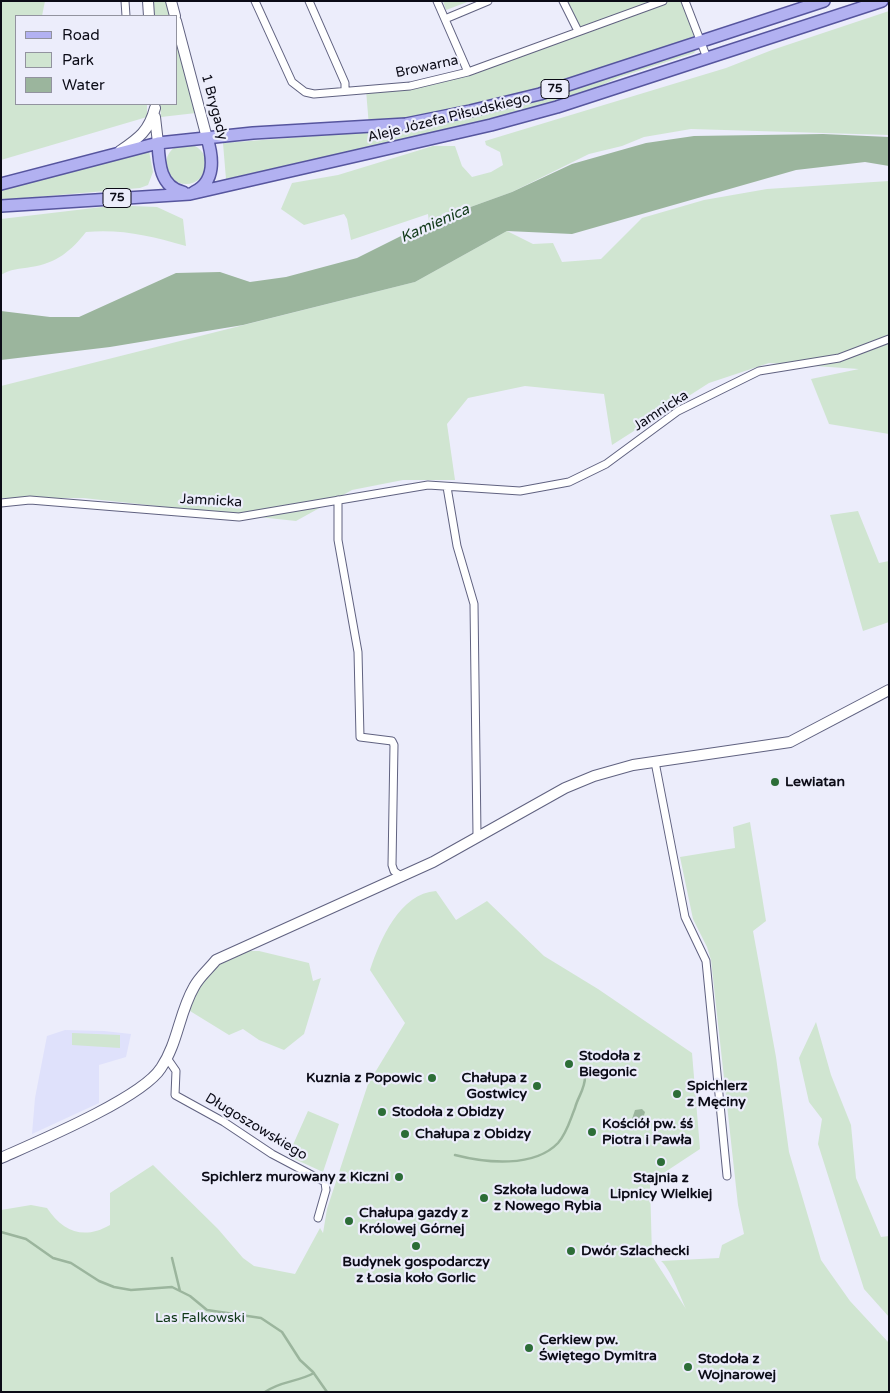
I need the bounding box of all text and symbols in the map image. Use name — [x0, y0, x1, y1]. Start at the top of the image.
legend — [15, 15, 178, 105]
text: Road — [62, 26, 100, 44]
text: Park — [62, 51, 94, 69]
street label: Browarna — [394, 52, 460, 82]
street label: 1 Brygady — [197, 72, 231, 142]
text: Water — [62, 76, 105, 94]
road number: 75 — [541, 80, 569, 98]
street label: Aleje Józefa Piłsudskiego — [366, 90, 532, 146]
road number: 75 — [103, 188, 131, 208]
water label: Kamienica — [398, 201, 472, 247]
street label: Jamnicka — [630, 387, 692, 435]
street label: Jamnicka — [180, 491, 242, 511]
place label: Lewiatan — [785, 774, 845, 790]
marker: Lewiatan — [769, 776, 781, 788]
place label: Stodoła z Biegonic — [579, 1048, 641, 1080]
marker: Stodoła z Biegonic — [563, 1058, 575, 1070]
place label: Kuznia z Popowic — [306, 1070, 422, 1086]
place label: Chałupa z Gostwicy — [461, 1070, 527, 1102]
marker: Kuznia z Popowic — [426, 1072, 438, 1084]
place label: Spichlerz z Męciny — [687, 1078, 748, 1110]
marker: Chałupa z Gostwicy — [531, 1080, 543, 1092]
marker: Spichlerz z Męciny — [671, 1088, 683, 1100]
street label: Długoszowskiego — [202, 1090, 310, 1164]
place label: Stodoła z Obidzy — [392, 1104, 504, 1120]
marker: Stodoła z Obidzy — [376, 1106, 388, 1118]
place label: Kościół pw. śś Piotra i Pawła — [602, 1116, 693, 1148]
place label: Chałupa z Obidzy — [415, 1126, 531, 1142]
marker: Kościół pw. śś Piotra i Pawła — [586, 1126, 598, 1138]
marker: Chałupa z Obidzy — [399, 1128, 411, 1140]
marker: Stajnia z Lipnicy Wielkiej — [655, 1156, 667, 1168]
place label: Spichlerz murowany z Kiczni — [202, 1169, 389, 1185]
place label: Stajnia z Lipnicy Wielkiej — [610, 1170, 712, 1202]
marker: Spichlerz murowany z Kiczni — [393, 1171, 405, 1183]
place label: Szkoła ludowa z Nowego Rybia — [494, 1182, 602, 1214]
marker: Szkoła ludowa z Nowego Rybia — [478, 1192, 490, 1204]
place label: Chałupa gazdy z Królowej Górnej — [359, 1205, 468, 1238]
marker: Chałupa gazdy z Królowej Górnej — [343, 1215, 355, 1227]
marker: Budynek gospodarczy z Łosia koło Gorlic — [410, 1240, 422, 1252]
place label: Dwór Szlachecki — [581, 1243, 689, 1259]
marker: Dwór Szlachecki — [565, 1245, 577, 1257]
place label: Budynek gospodarczy z Łosia koło Gorlic — [342, 1254, 490, 1286]
park label: Las Falkowski — [155, 1310, 245, 1326]
place label: Cerkiew pw. Świętego Dymitra — [539, 1332, 657, 1364]
marker: Cerkiew pw. Świętego Dymitra — [523, 1342, 535, 1354]
place label: Stodoła z Wojnarowej — [698, 1351, 776, 1384]
marker: Stodoła z Wojnarowej — [682, 1361, 694, 1373]

